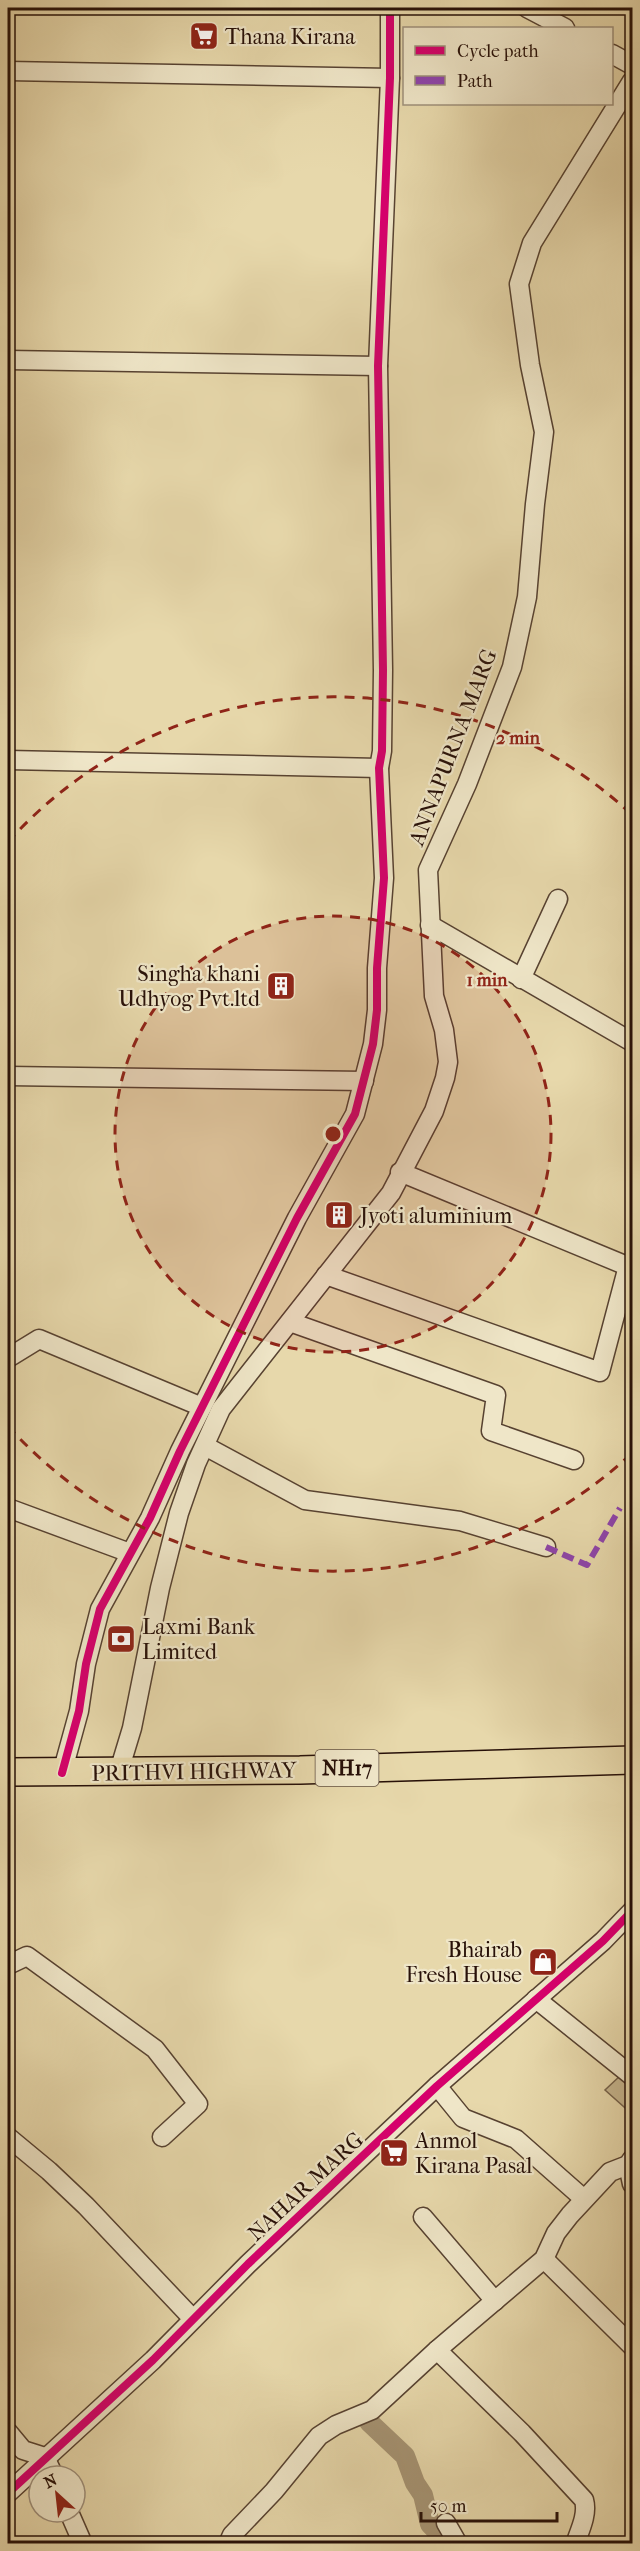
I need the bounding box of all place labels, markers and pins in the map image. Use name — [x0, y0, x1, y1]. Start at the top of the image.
supermarket icon: Thana Kirana — [188, 20, 220, 52]
place label: Thana Kirana — [225, 24, 356, 50]
place label: Singha khani Udhyog Pvt.ltd — [118, 961, 261, 1012]
building icon: Singha khani Udhyog Pvt.ltd — [265, 970, 297, 1002]
centre of rings — [323, 1124, 343, 1144]
building icon: Jyoti aluminium — [323, 1199, 355, 1231]
place label: Jyoti aluminium — [358, 1203, 513, 1229]
place label: Laxmi Bank Limited — [142, 1614, 256, 1665]
bank icon: Laxmi Bank Limited — [105, 1623, 137, 1655]
place label: Bhairab Fresh House — [405, 1937, 522, 1988]
shop icon: Bhairab Fresh House — [527, 1946, 559, 1978]
place label: Anmol Kirana Pasal — [414, 2128, 532, 2179]
supermarket icon: Anmol Kirana Pasal — [378, 2137, 410, 2169]

